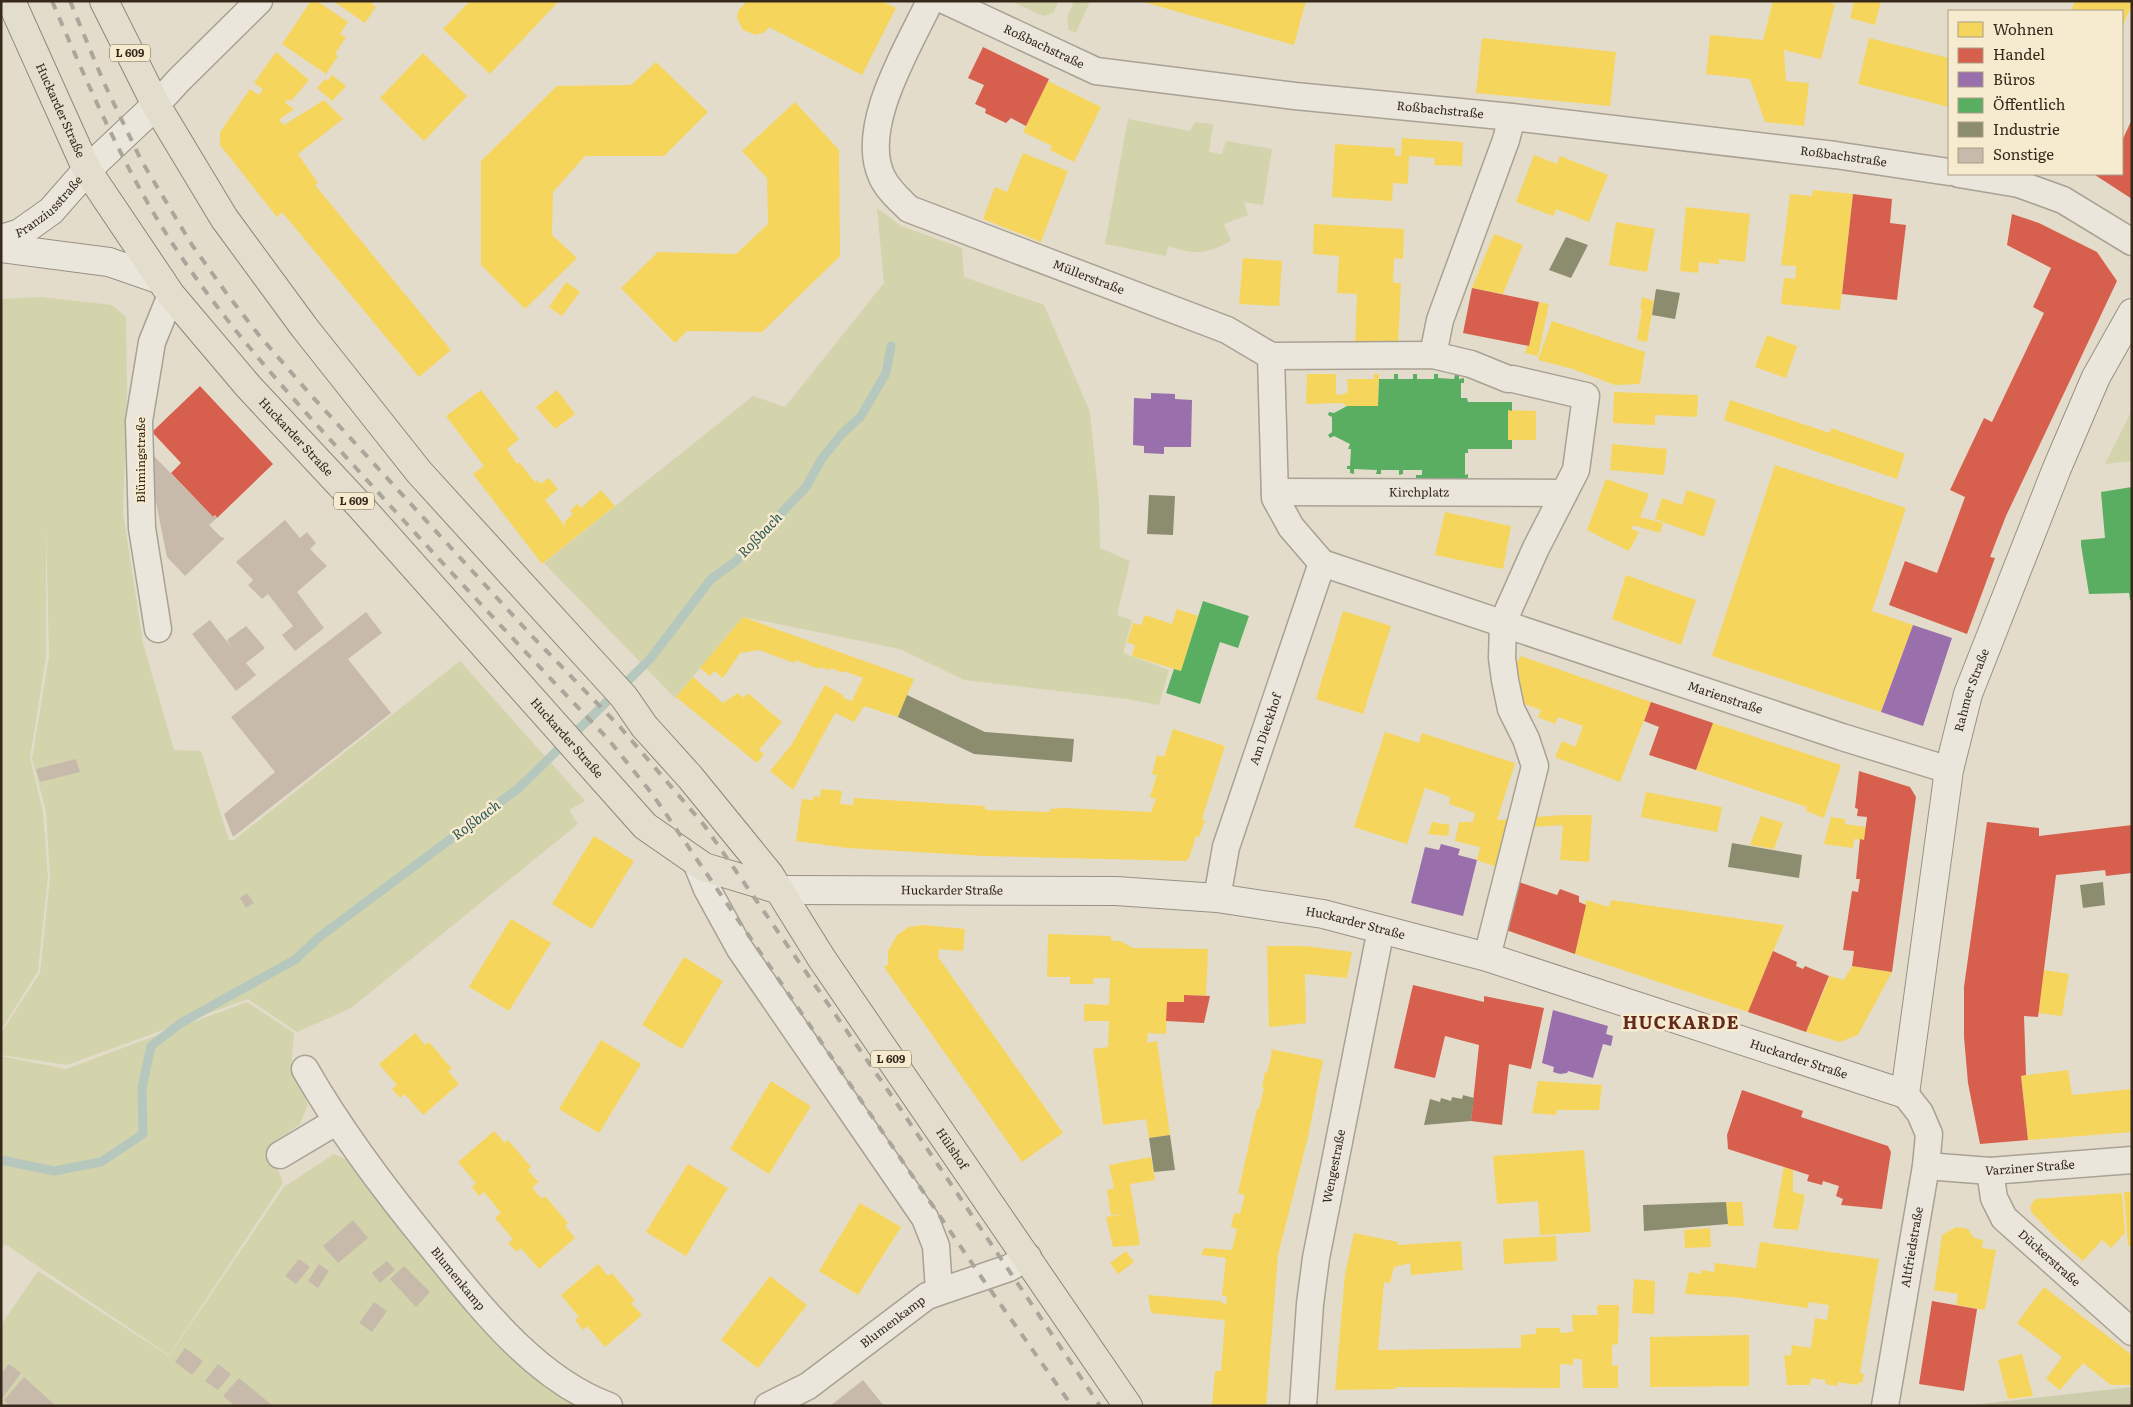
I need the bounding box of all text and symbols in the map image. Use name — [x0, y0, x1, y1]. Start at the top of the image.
legend — [1948, 10, 2123, 175]
text: Wohnen — [1993, 17, 2054, 40]
street label: Roßbachstraße — [1001, 19, 1088, 72]
text: Handel — [1993, 42, 2045, 65]
road number: L 609 — [110, 44, 150, 62]
street label: Huckarder Straße — [32, 60, 90, 160]
text: Büros — [1993, 67, 2035, 90]
text: Öffentlich — [1993, 92, 2066, 115]
street label: Roßbachstraße — [1396, 96, 1485, 122]
text: Industrie — [1993, 117, 2060, 140]
street label: Roßbachstraße — [1799, 141, 1888, 171]
text: Sonstige — [1993, 142, 2054, 165]
street label: Franziusstraße — [13, 171, 86, 242]
street label: Müllerstraße — [1050, 255, 1127, 298]
street label: Huckarder Straße — [255, 393, 338, 480]
street label: Blümingstraße — [131, 417, 149, 503]
street label: Kirchplatz — [1389, 482, 1449, 501]
road number: L 609 — [334, 492, 374, 510]
water label: Roßbach — [733, 507, 786, 561]
street label: Rahmer Straße — [1949, 645, 1993, 733]
street label: Marienstraße — [1685, 676, 1765, 718]
street label: Am Dieckhof — [1244, 689, 1286, 767]
street label: Huckarder Straße — [527, 693, 608, 782]
water label: Roßbach — [447, 794, 504, 844]
street label: Huckarder Straße — [901, 880, 1003, 899]
street label: Huckarder Straße — [1304, 901, 1407, 943]
district label: HUCKARDE — [1622, 1008, 1740, 1035]
street label: Huckarder Straße — [1748, 1034, 1850, 1083]
road number: L 609 — [871, 1050, 911, 1068]
street label: Hülshof — [932, 1124, 974, 1174]
street label: Wengestraße — [1317, 1128, 1349, 1205]
street label: Varziner Straße — [1984, 1154, 2075, 1179]
street label: Altfriedstraße — [1895, 1205, 1927, 1289]
street label: Dückerstraße — [2015, 1225, 2085, 1290]
street label: Blumenkamp — [427, 1243, 490, 1314]
street label: Blumenkamp — [856, 1291, 929, 1352]

